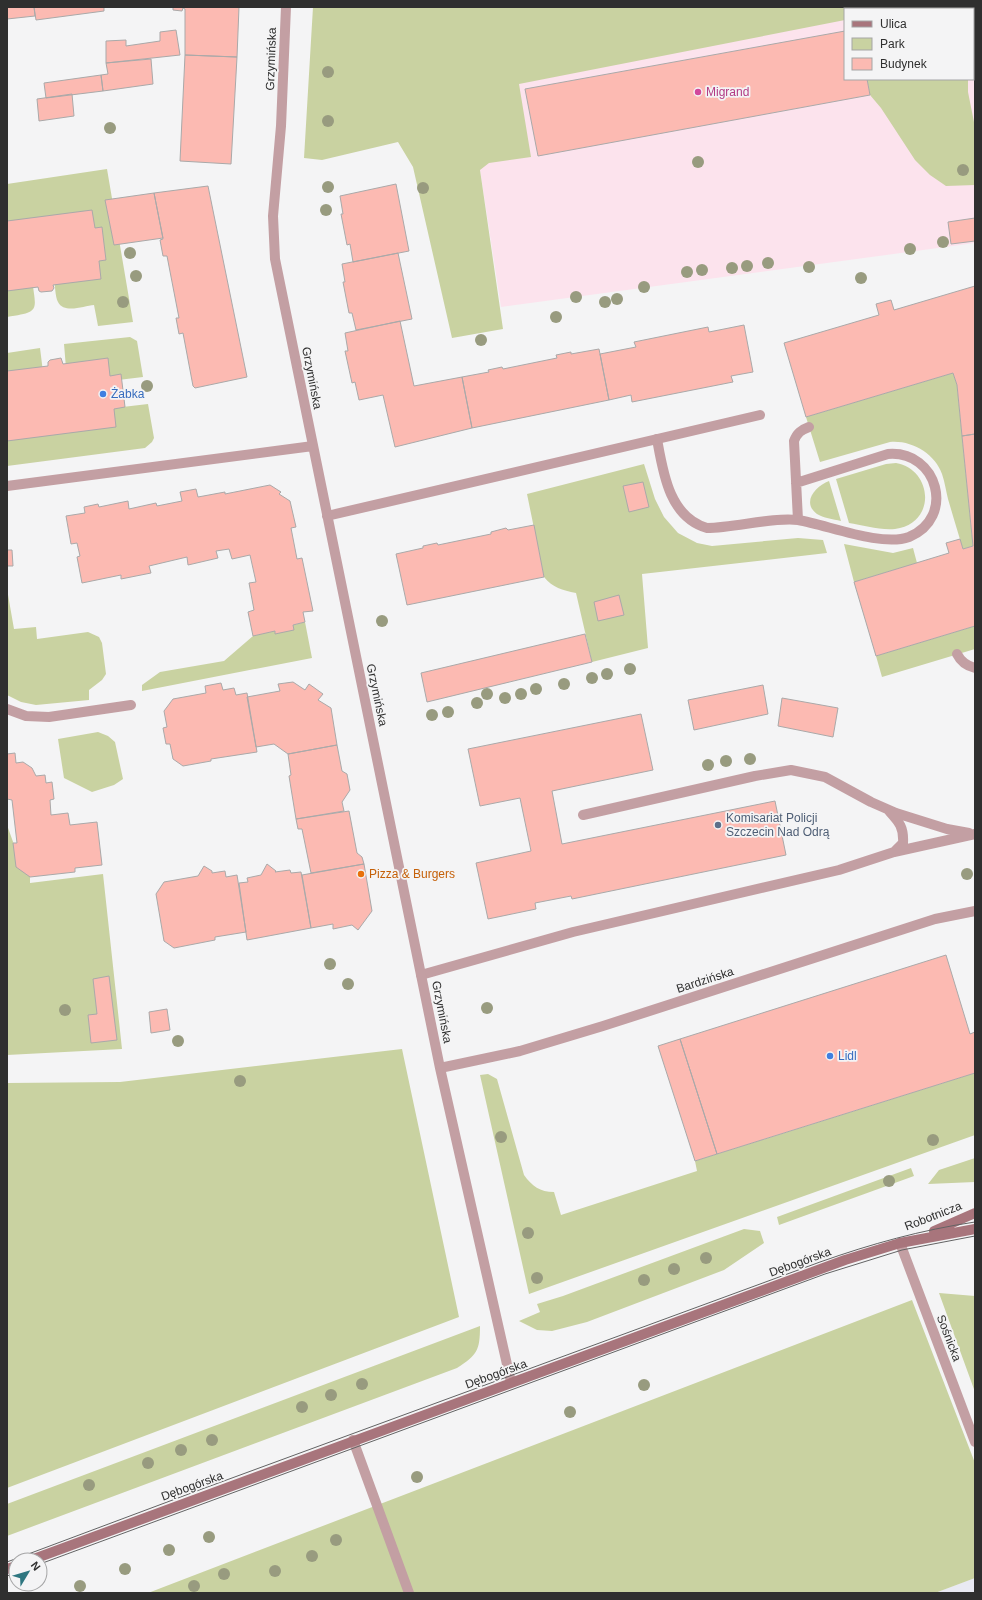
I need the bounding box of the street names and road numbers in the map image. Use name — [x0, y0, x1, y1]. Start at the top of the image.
street label: Grzymińska — [263, 27, 279, 91]
street label: Grzymińska — [299, 346, 325, 411]
street label: Grzymińska — [364, 663, 390, 728]
street label: Bardzińska — [675, 964, 736, 996]
street label: Grzymińska — [429, 980, 455, 1045]
street label: Robotnicza — [902, 1199, 964, 1233]
street label: Dębogórska — [767, 1244, 833, 1280]
street label: Sośnicka — [934, 1313, 964, 1364]
street label: Dębogórska — [463, 1356, 529, 1392]
street label: Dębogórska — [159, 1468, 225, 1504]

